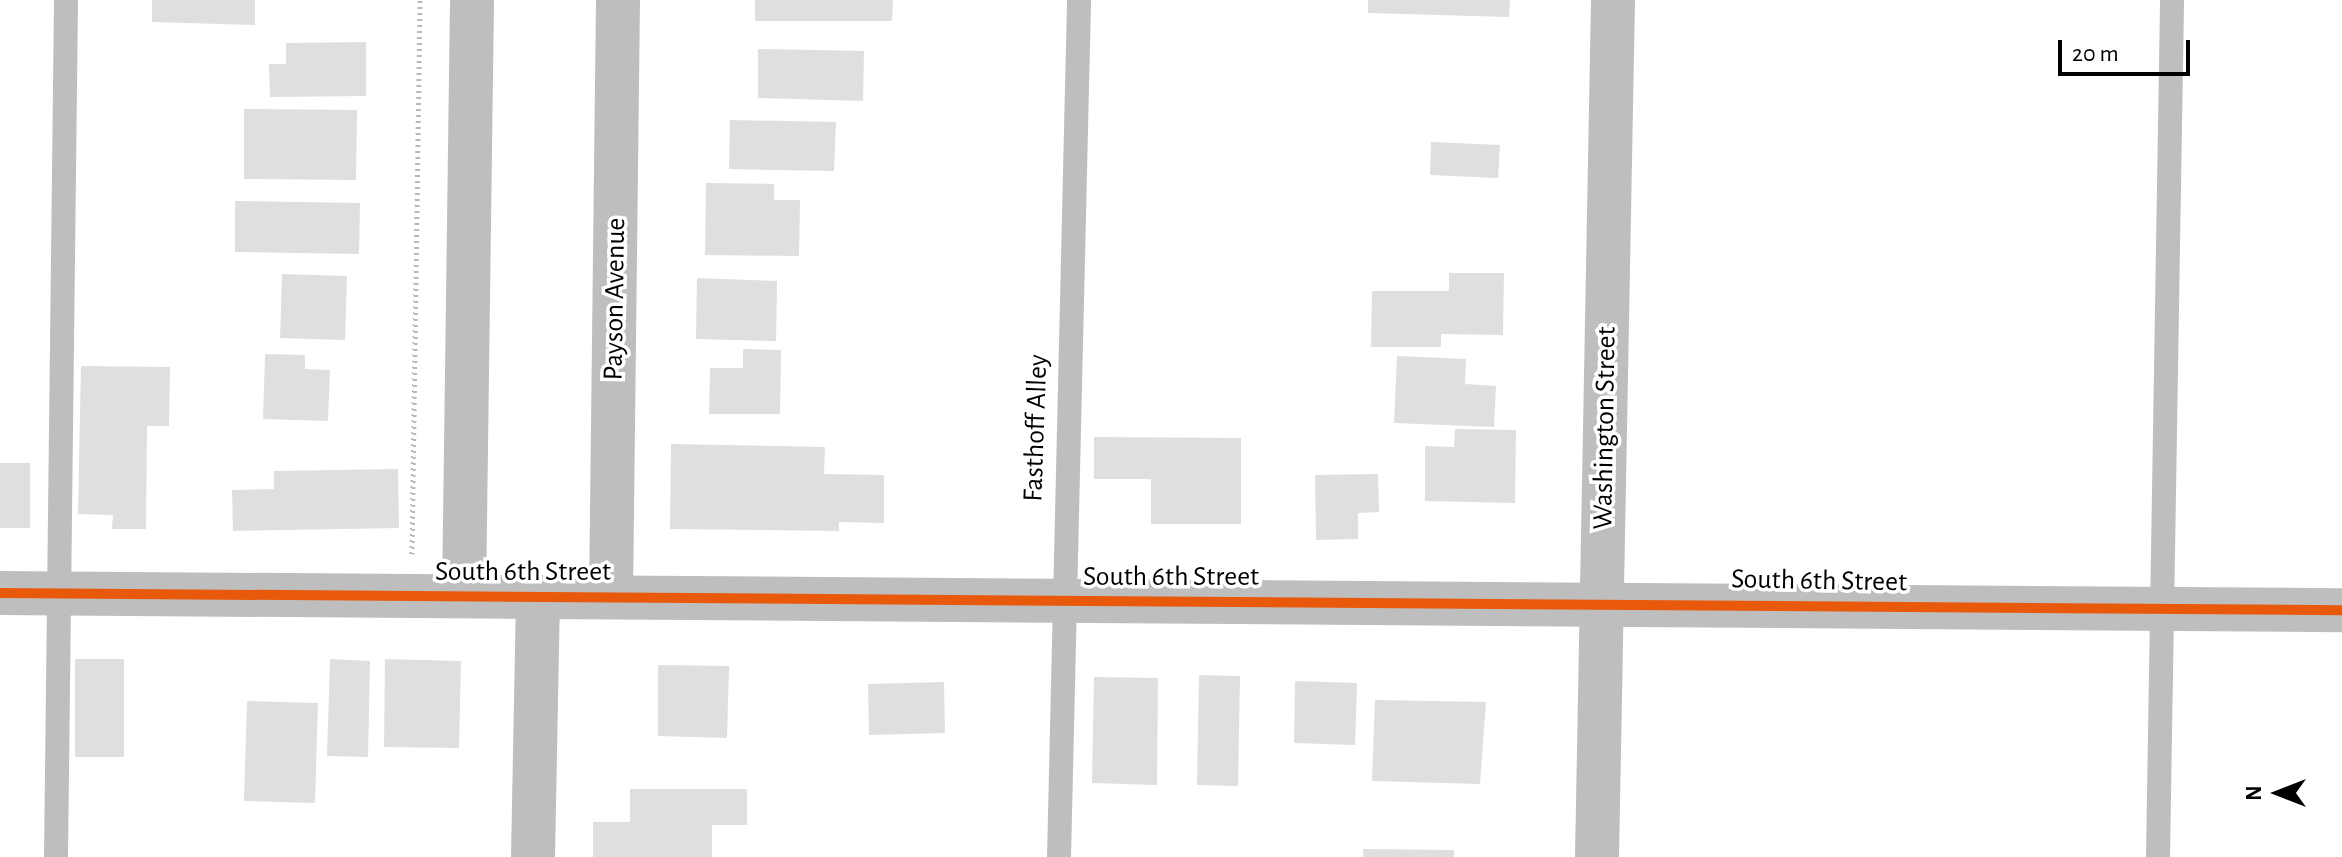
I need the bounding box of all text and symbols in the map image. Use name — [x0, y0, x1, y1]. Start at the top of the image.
scale bar — [2062, 24, 2194, 74]
text: 20 m — [2072, 42, 2119, 66]
street label: Payson Avenue — [597, 217, 633, 381]
street label: Washington Street — [1586, 326, 1624, 530]
street label: Fasthoff Alley — [1017, 354, 1055, 502]
street label: South 6th Street — [435, 555, 611, 589]
street label: South 6th Street — [1083, 560, 1259, 594]
street label: South 6th Street — [1731, 563, 1907, 599]
north arrow — [2238, 753, 2318, 833]
text: N — [2243, 785, 2265, 801]

